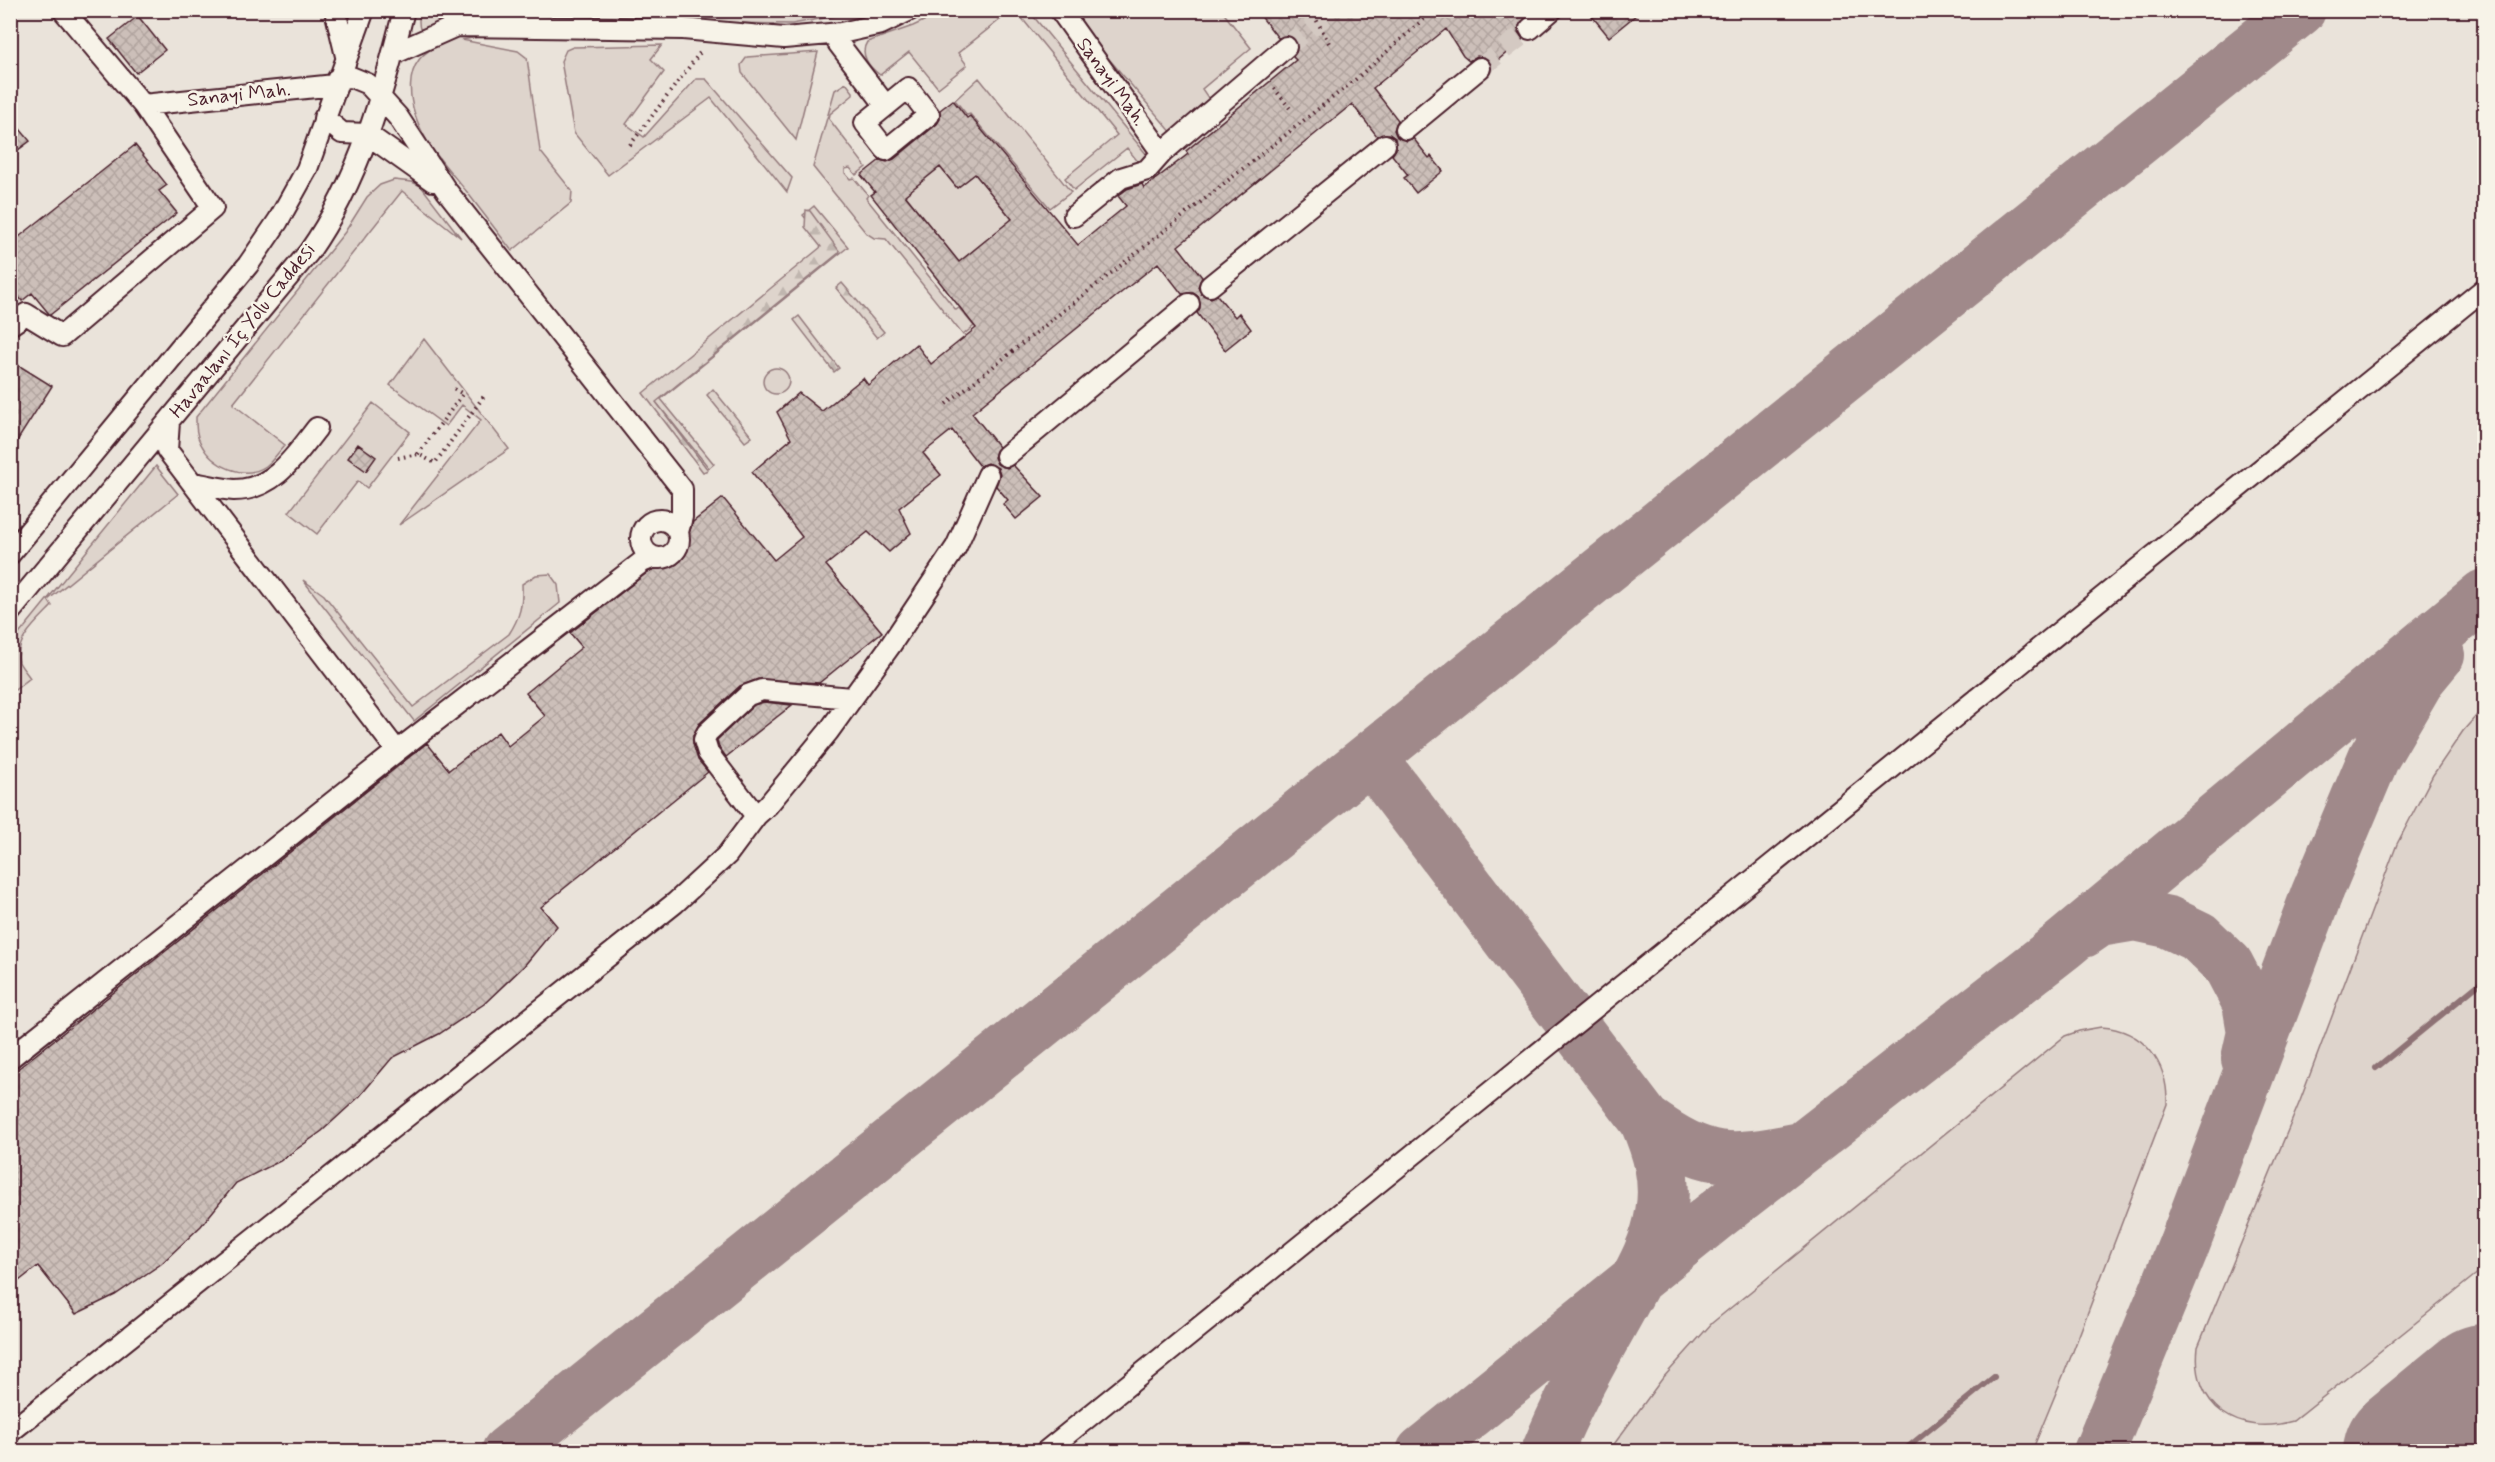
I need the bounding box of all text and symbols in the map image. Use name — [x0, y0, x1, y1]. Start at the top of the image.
street label: Sanayi Mah. — [1070, 32, 1152, 132]
street label: Sanayi Mah. — [186, 76, 292, 114]
street label: Havaalanı İç Yolu Caddesi — [164, 238, 322, 424]

